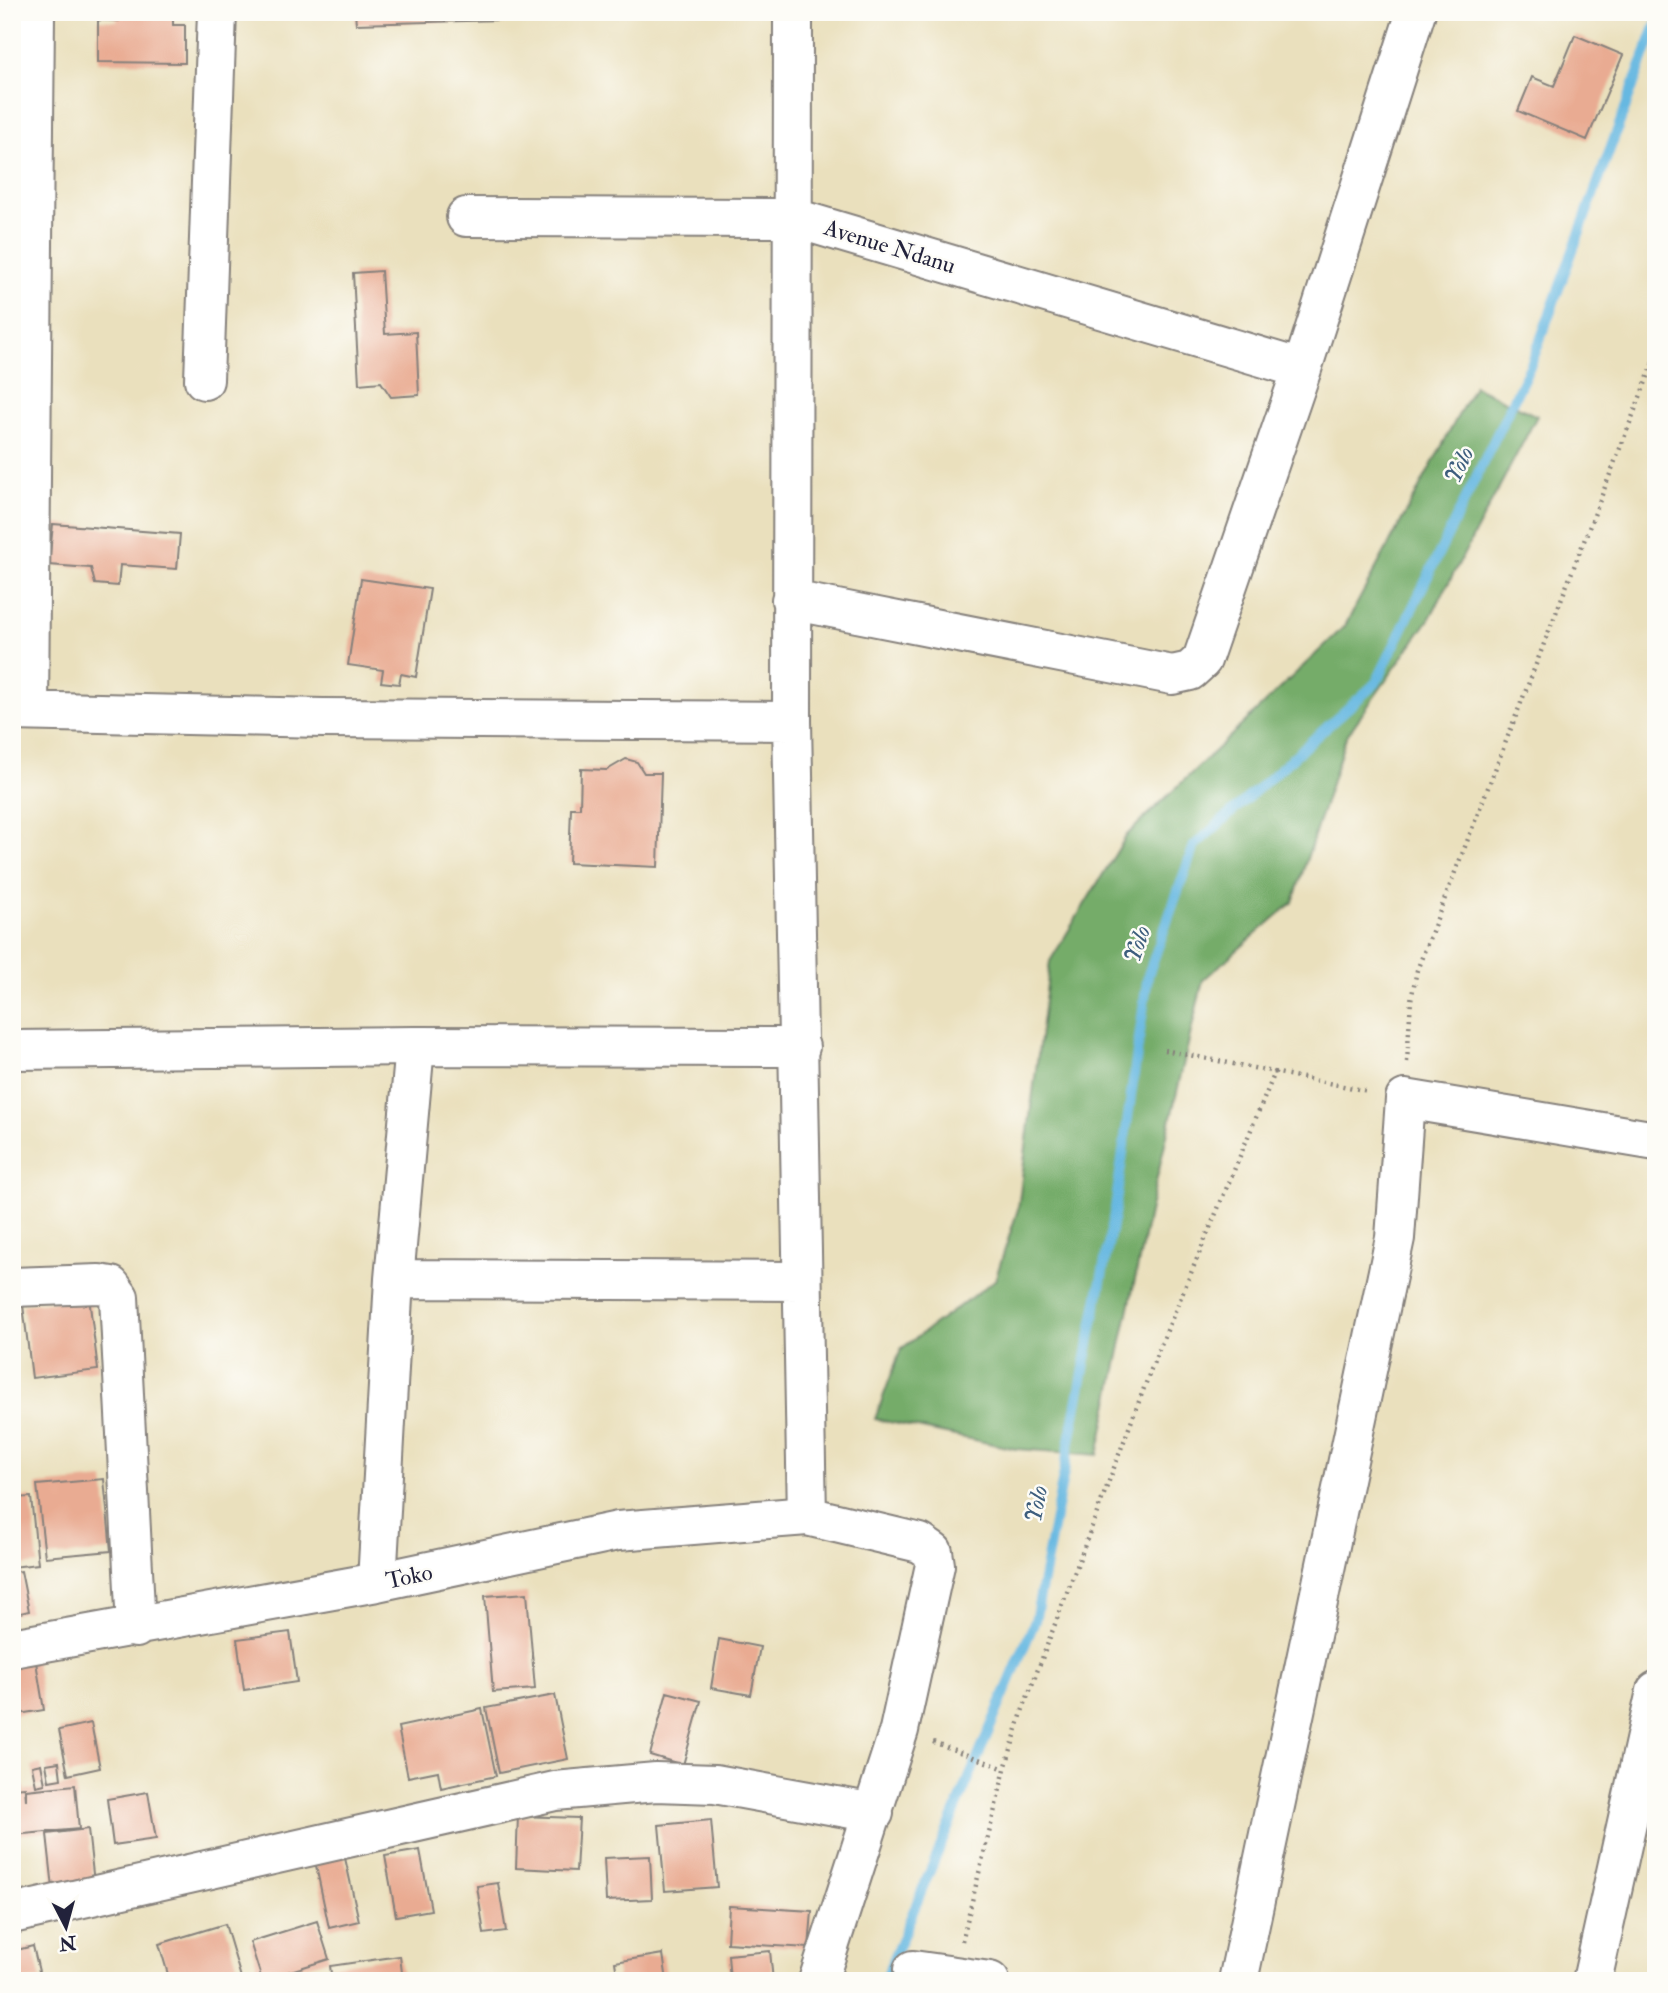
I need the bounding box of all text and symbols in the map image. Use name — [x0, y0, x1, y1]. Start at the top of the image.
street label: Avenue Ndanu — [820, 212, 959, 280]
water label: Yolo — [1437, 442, 1482, 489]
water label: Yolo — [1117, 922, 1158, 967]
water label: Yolo — [1018, 1483, 1055, 1525]
street label: Toko — [383, 1557, 435, 1596]
north arrow — [32, 1892, 102, 1962]
text: N — [57, 1930, 78, 1956]

